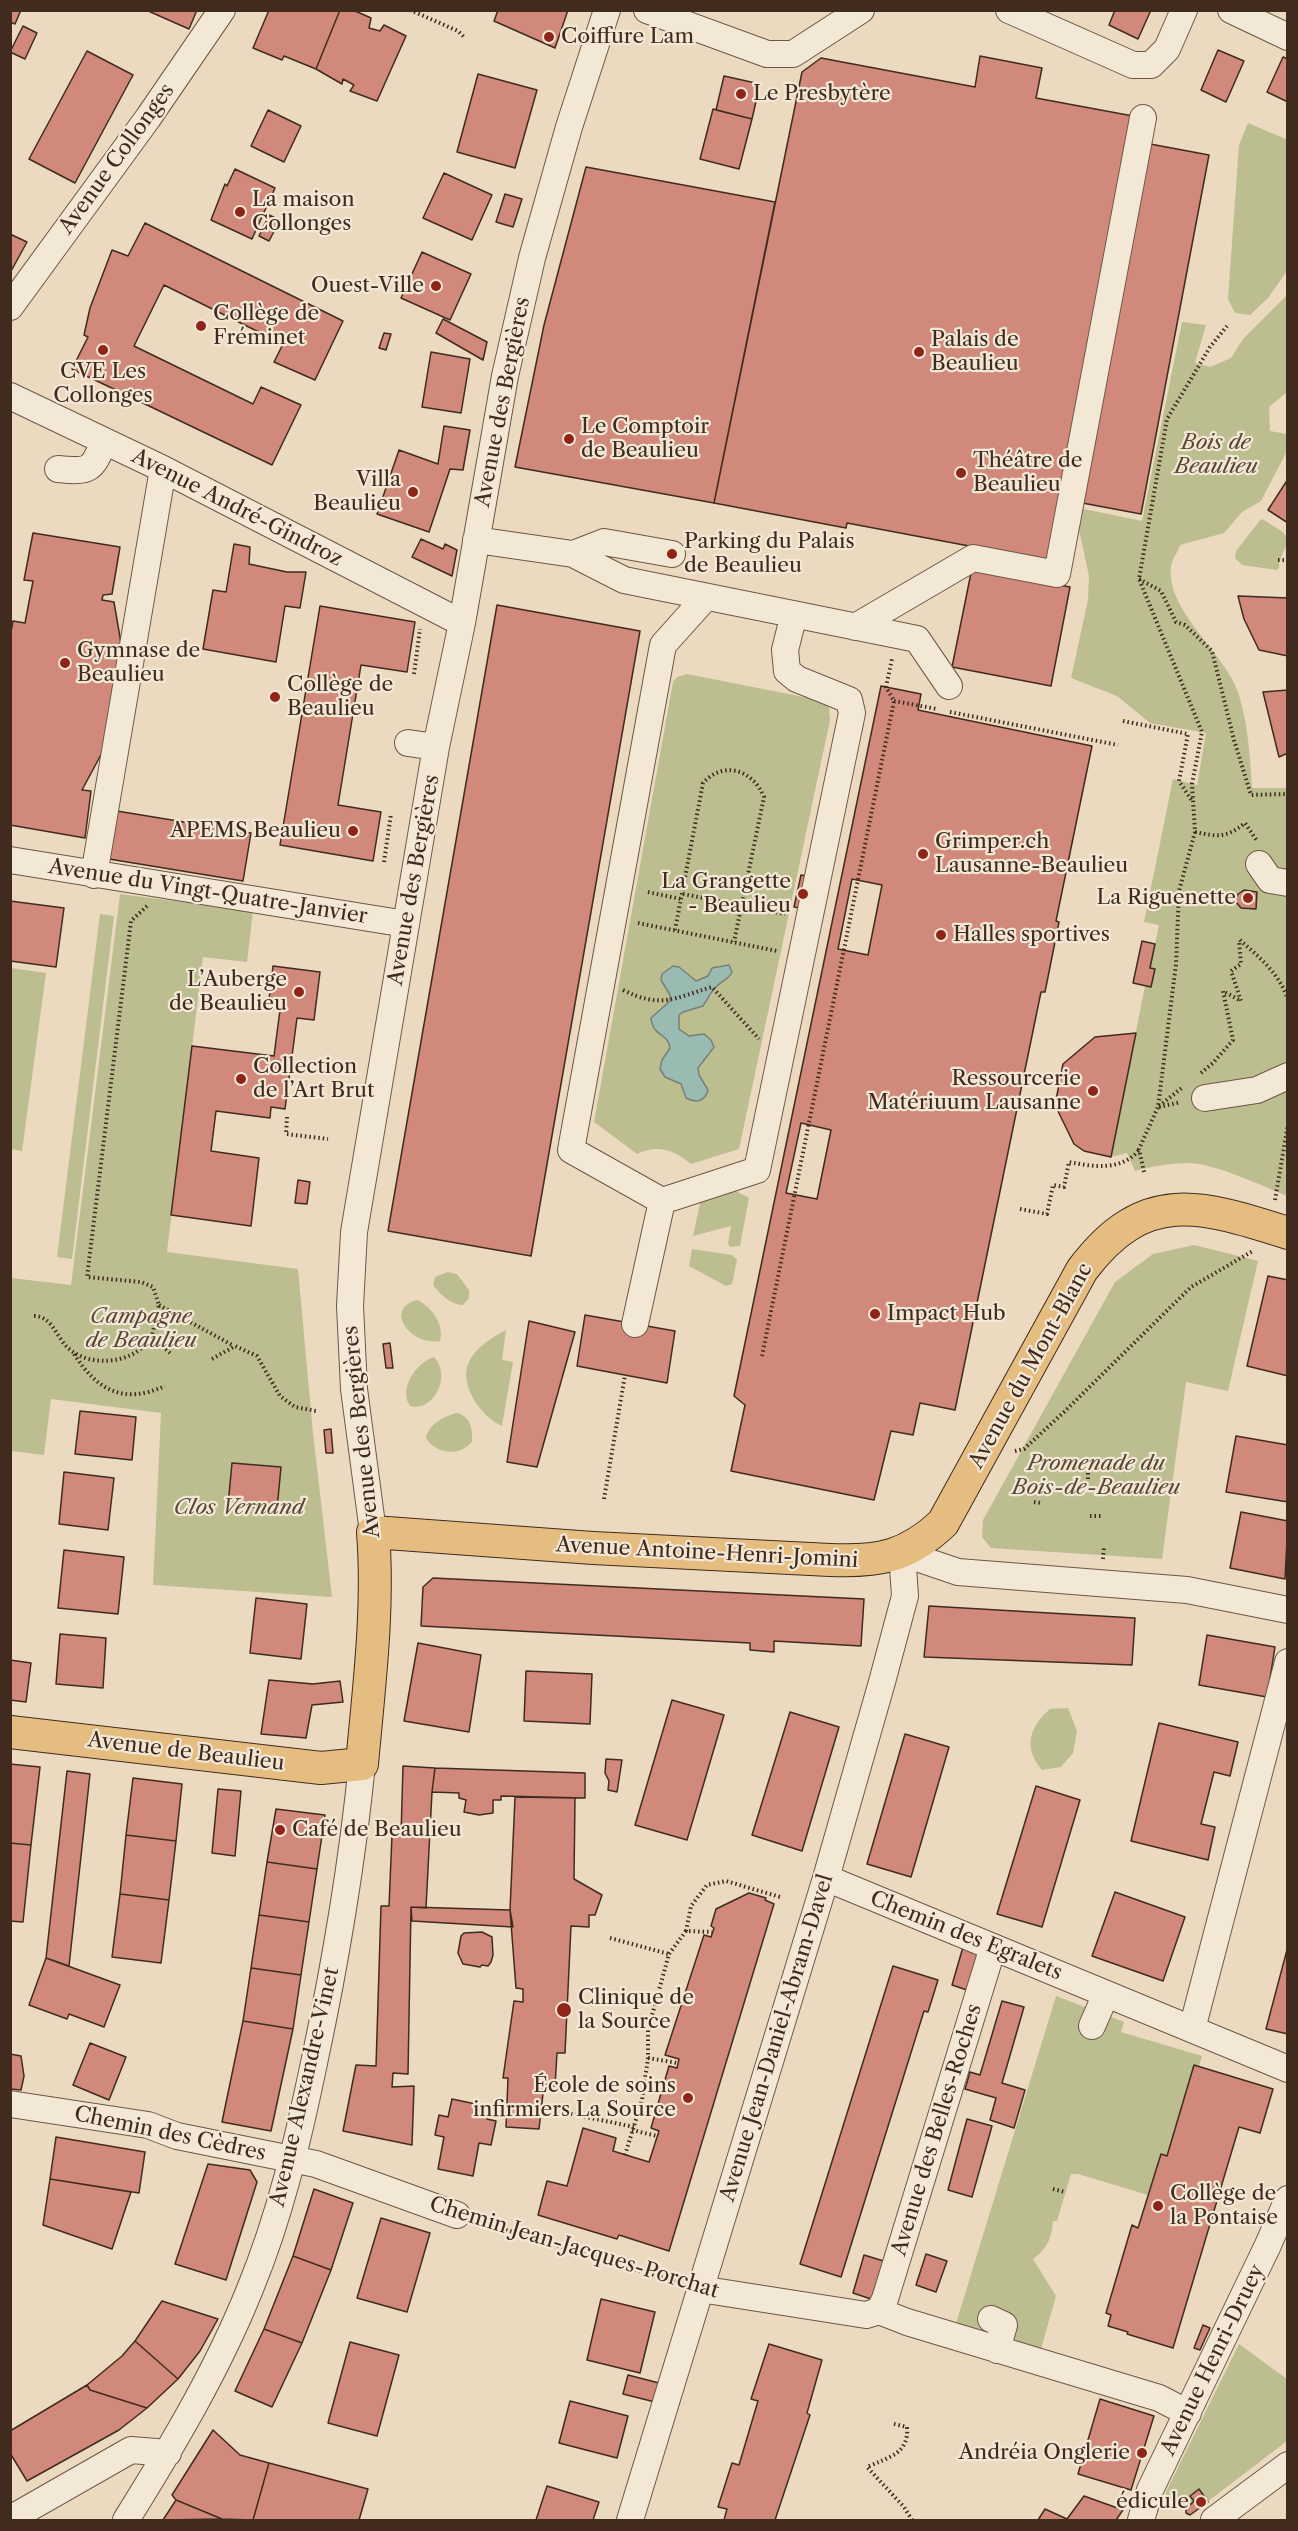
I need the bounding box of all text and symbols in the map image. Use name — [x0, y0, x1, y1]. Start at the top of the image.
place label: Coiffure Lam — [561, 24, 694, 50]
marker: Coiffure Lam — [542, 30, 556, 44]
street label: Avenue Collonges — [54, 79, 180, 239]
place label: Le Presbytère — [753, 81, 891, 107]
marker: Le Presbytère — [734, 87, 748, 101]
place label: La maison Collonges — [252, 187, 355, 237]
marker: La maison Collonges — [233, 205, 247, 219]
place label: Ouest-Ville — [311, 273, 424, 299]
marker: Ouest-Ville — [429, 279, 443, 293]
street label: Avenue des Bergières — [470, 295, 536, 509]
place label: Collège de Fréminet — [213, 301, 319, 351]
marker: Collège de Fréminet — [194, 319, 208, 333]
place label: Palais de Beaulieu — [931, 327, 1019, 377]
marker: CVE Les Collonges — [96, 343, 110, 357]
marker: Palais de Beaulieu — [912, 345, 926, 359]
place label: CVE Les Collonges — [53, 359, 153, 409]
place label: Le Comptoir de Beaulieu — [581, 414, 709, 464]
park label: Bois de Beaulieu — [1175, 430, 1257, 480]
marker: Le Comptoir de Beaulieu — [562, 432, 576, 446]
street label: Avenue André-Gindroz — [127, 444, 347, 572]
place label: Théâtre de Beaulieu — [973, 448, 1083, 498]
marker: Théâtre de Beaulieu — [954, 466, 968, 480]
place label: Villa Beaulieu — [313, 467, 401, 517]
marker: Villa Beaulieu — [406, 485, 420, 499]
place label: Parking du Palais de Beaulieu — [684, 529, 855, 579]
marker: Parking du Palais de Beaulieu — [665, 547, 679, 561]
place label: Gymnase de Beaulieu — [77, 638, 200, 688]
marker: Gymnase de Beaulieu — [58, 656, 72, 670]
place label: Collège de Beaulieu — [287, 672, 393, 722]
marker: Collège de Beaulieu — [268, 690, 282, 704]
street label: Avenue des Bergières — [383, 773, 445, 987]
place label: APEMS Beaulieu — [170, 818, 341, 844]
marker: APEMS Beaulieu — [346, 824, 360, 838]
place label: Grimper.ch Lausanne-Beaulieu — [935, 829, 1128, 879]
marker: Grimper.ch Lausanne-Beaulieu — [916, 847, 930, 861]
street label: Avenue du Vingt-Quatre-Janvier — [47, 854, 369, 930]
place label: La Grangette - Beaulieu — [661, 869, 791, 919]
place label: La Riguenette — [1097, 885, 1236, 911]
marker: La Grangette - Beaulieu — [796, 887, 810, 901]
marker: La Riguenette — [1241, 891, 1255, 905]
place label: Halles sportives — [953, 922, 1110, 948]
marker: Halles sportives — [934, 928, 948, 942]
place label: L’Auberge de Beaulieu — [169, 967, 287, 1017]
marker: L’Auberge de Beaulieu — [292, 985, 306, 999]
place label: Collection de l’Art Brut — [253, 1054, 374, 1104]
place label: Ressourcerie Matériuum Lausanne — [867, 1066, 1081, 1116]
marker: Collection de l’Art Brut — [234, 1072, 248, 1086]
marker: Ressourcerie Matériuum Lausanne — [1086, 1084, 1100, 1098]
street label: Avenue du Mont-Blanc — [964, 1259, 1098, 1473]
place label: Impact Hub — [887, 1301, 1006, 1327]
park label: Campagne de Beaulieu — [86, 1304, 196, 1354]
marker: Impact Hub — [868, 1307, 882, 1321]
street label: Avenue des Bergières — [338, 1325, 386, 1539]
park label: Promenade du Bois-de-Beaulieu — [1012, 1451, 1180, 1501]
park label: Clos Vernand — [174, 1495, 304, 1521]
street label: Avenue Antoine-Henri-Jomini — [555, 1532, 859, 1574]
street label: Avenue de Beaulieu — [86, 1727, 286, 1777]
place label: Café de Beaulieu — [292, 1817, 462, 1843]
marker: Café de Beaulieu — [273, 1823, 287, 1837]
street label: Avenue Jean-Daniel-Abram-Davel — [715, 1871, 839, 2205]
street label: Chemin des Egralets — [866, 1886, 1066, 1986]
street label: Avenue Alexandre-Vinet — [265, 1965, 345, 2209]
place label: Clinique de la Source — [578, 1985, 694, 2035]
marker: Clinique de la Source — [555, 2001, 573, 2019]
street label: Avenue des Belles-Roches — [887, 2001, 987, 2259]
place label: École de soins infirmiers La Source — [473, 2073, 676, 2123]
marker: École de soins infirmiers La Source — [681, 2091, 695, 2105]
street label: Chemin des Cèdres — [72, 2101, 268, 2167]
place label: Collège de la Pontaise — [1170, 2181, 1278, 2231]
street label: Chemin Jean-Jacques-Porchat — [426, 2192, 722, 2304]
marker: Collège de la Pontaise — [1151, 2199, 1165, 2213]
street label: Avenue Henri-Druey — [1156, 2260, 1270, 2460]
place label: Andréia Onglerie — [958, 2440, 1130, 2466]
marker: Andréia Onglerie — [1135, 2446, 1149, 2460]
place label: édicule — [1116, 2489, 1189, 2515]
marker: édicule — [1194, 2495, 1208, 2509]

